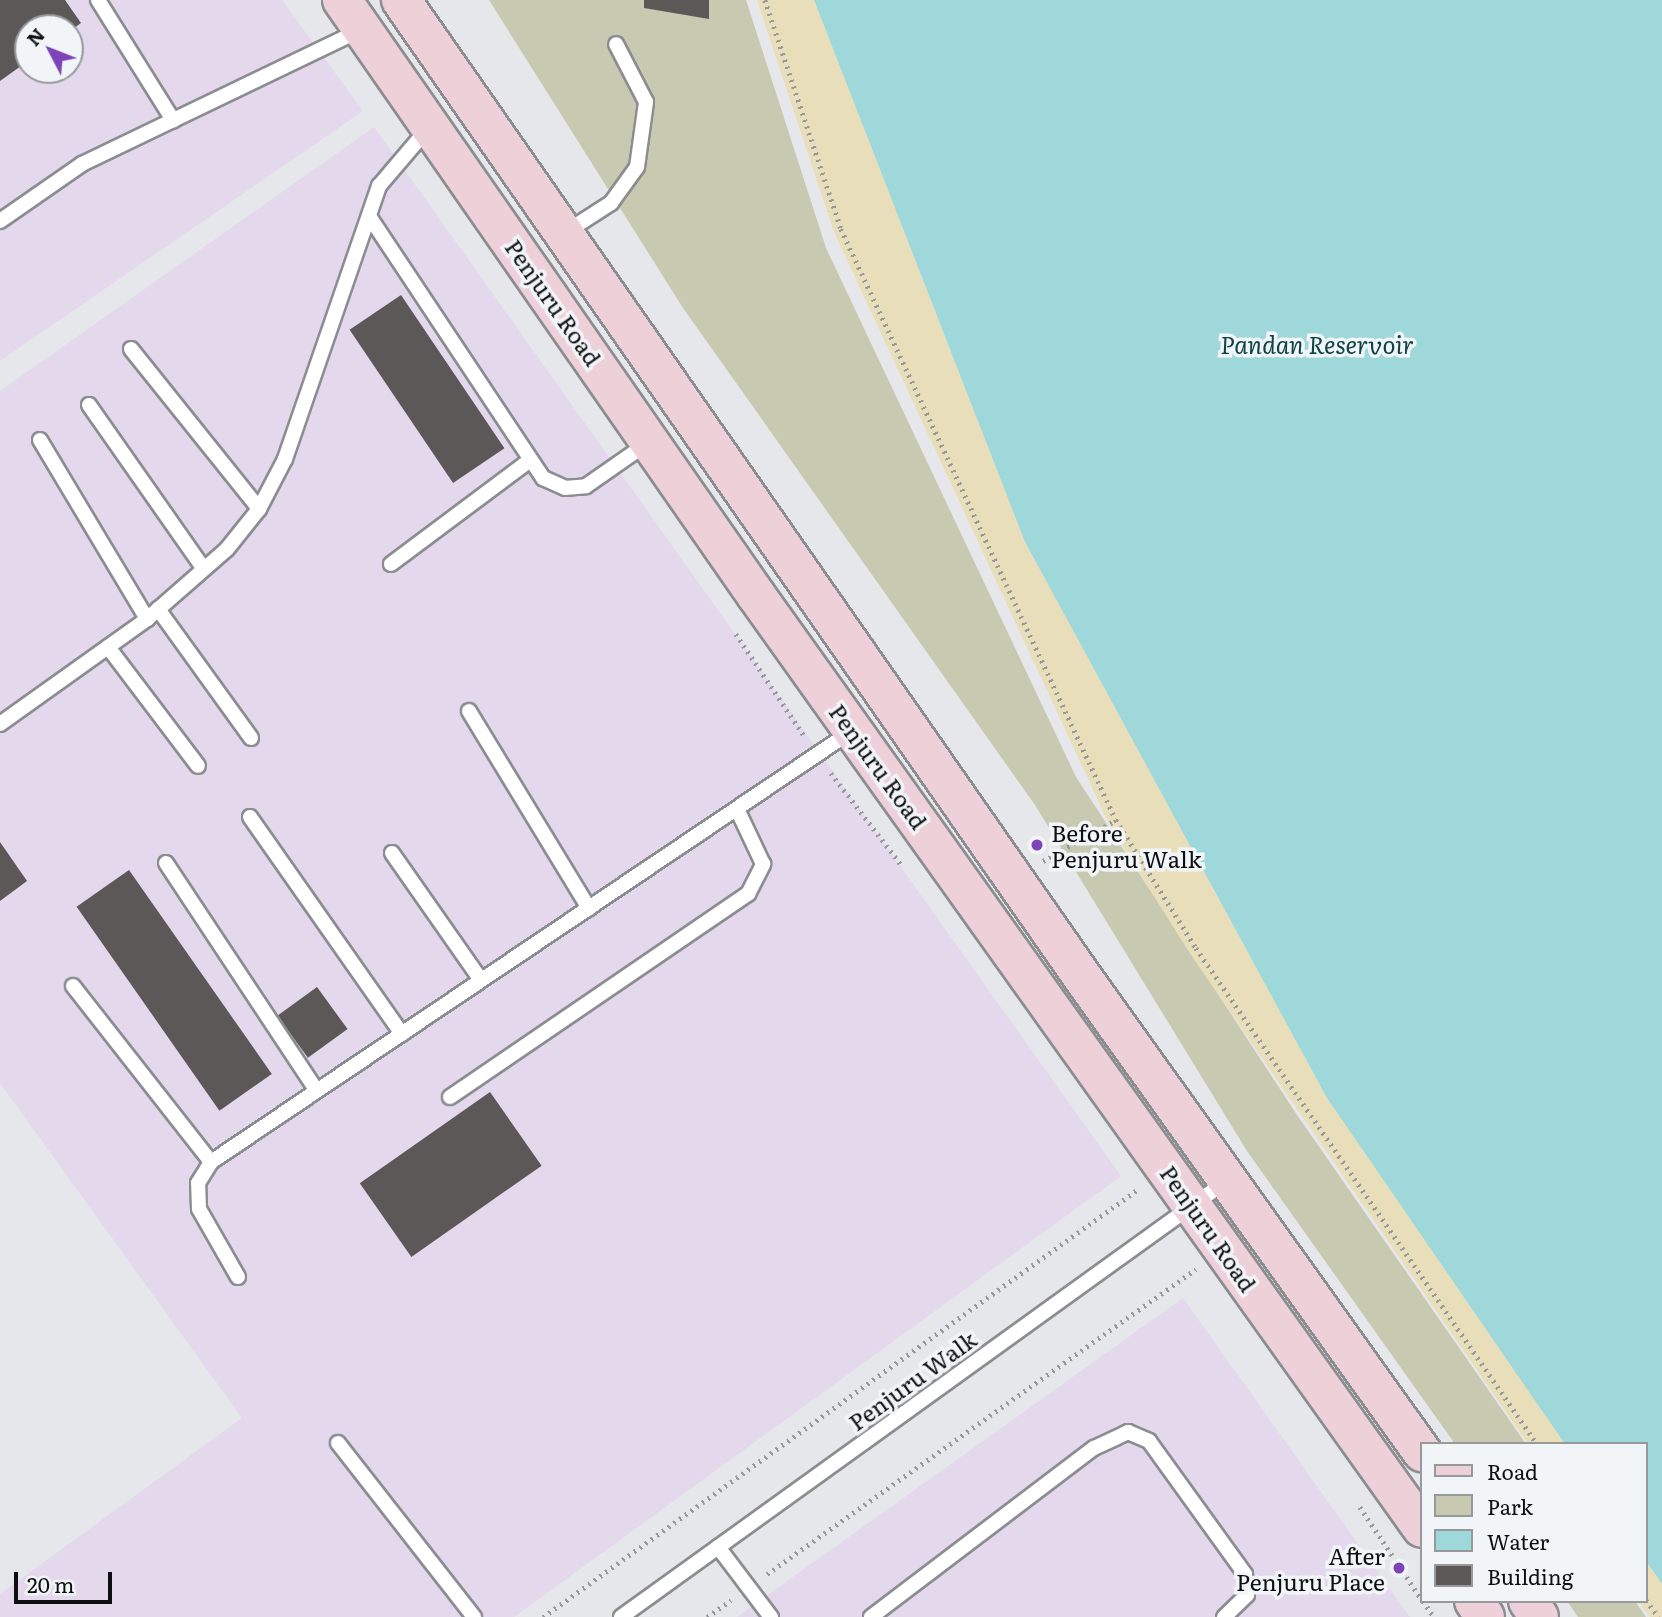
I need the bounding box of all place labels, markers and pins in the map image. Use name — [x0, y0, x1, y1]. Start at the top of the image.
place label: Before Penjuru Walk — [1051, 818, 1202, 872]
marker: Before Penjuru Walk — [1029, 837, 1045, 853]
place label: After Penjuru Place — [1236, 1541, 1385, 1595]
marker: After Penjuru Place — [1391, 1560, 1407, 1576]

